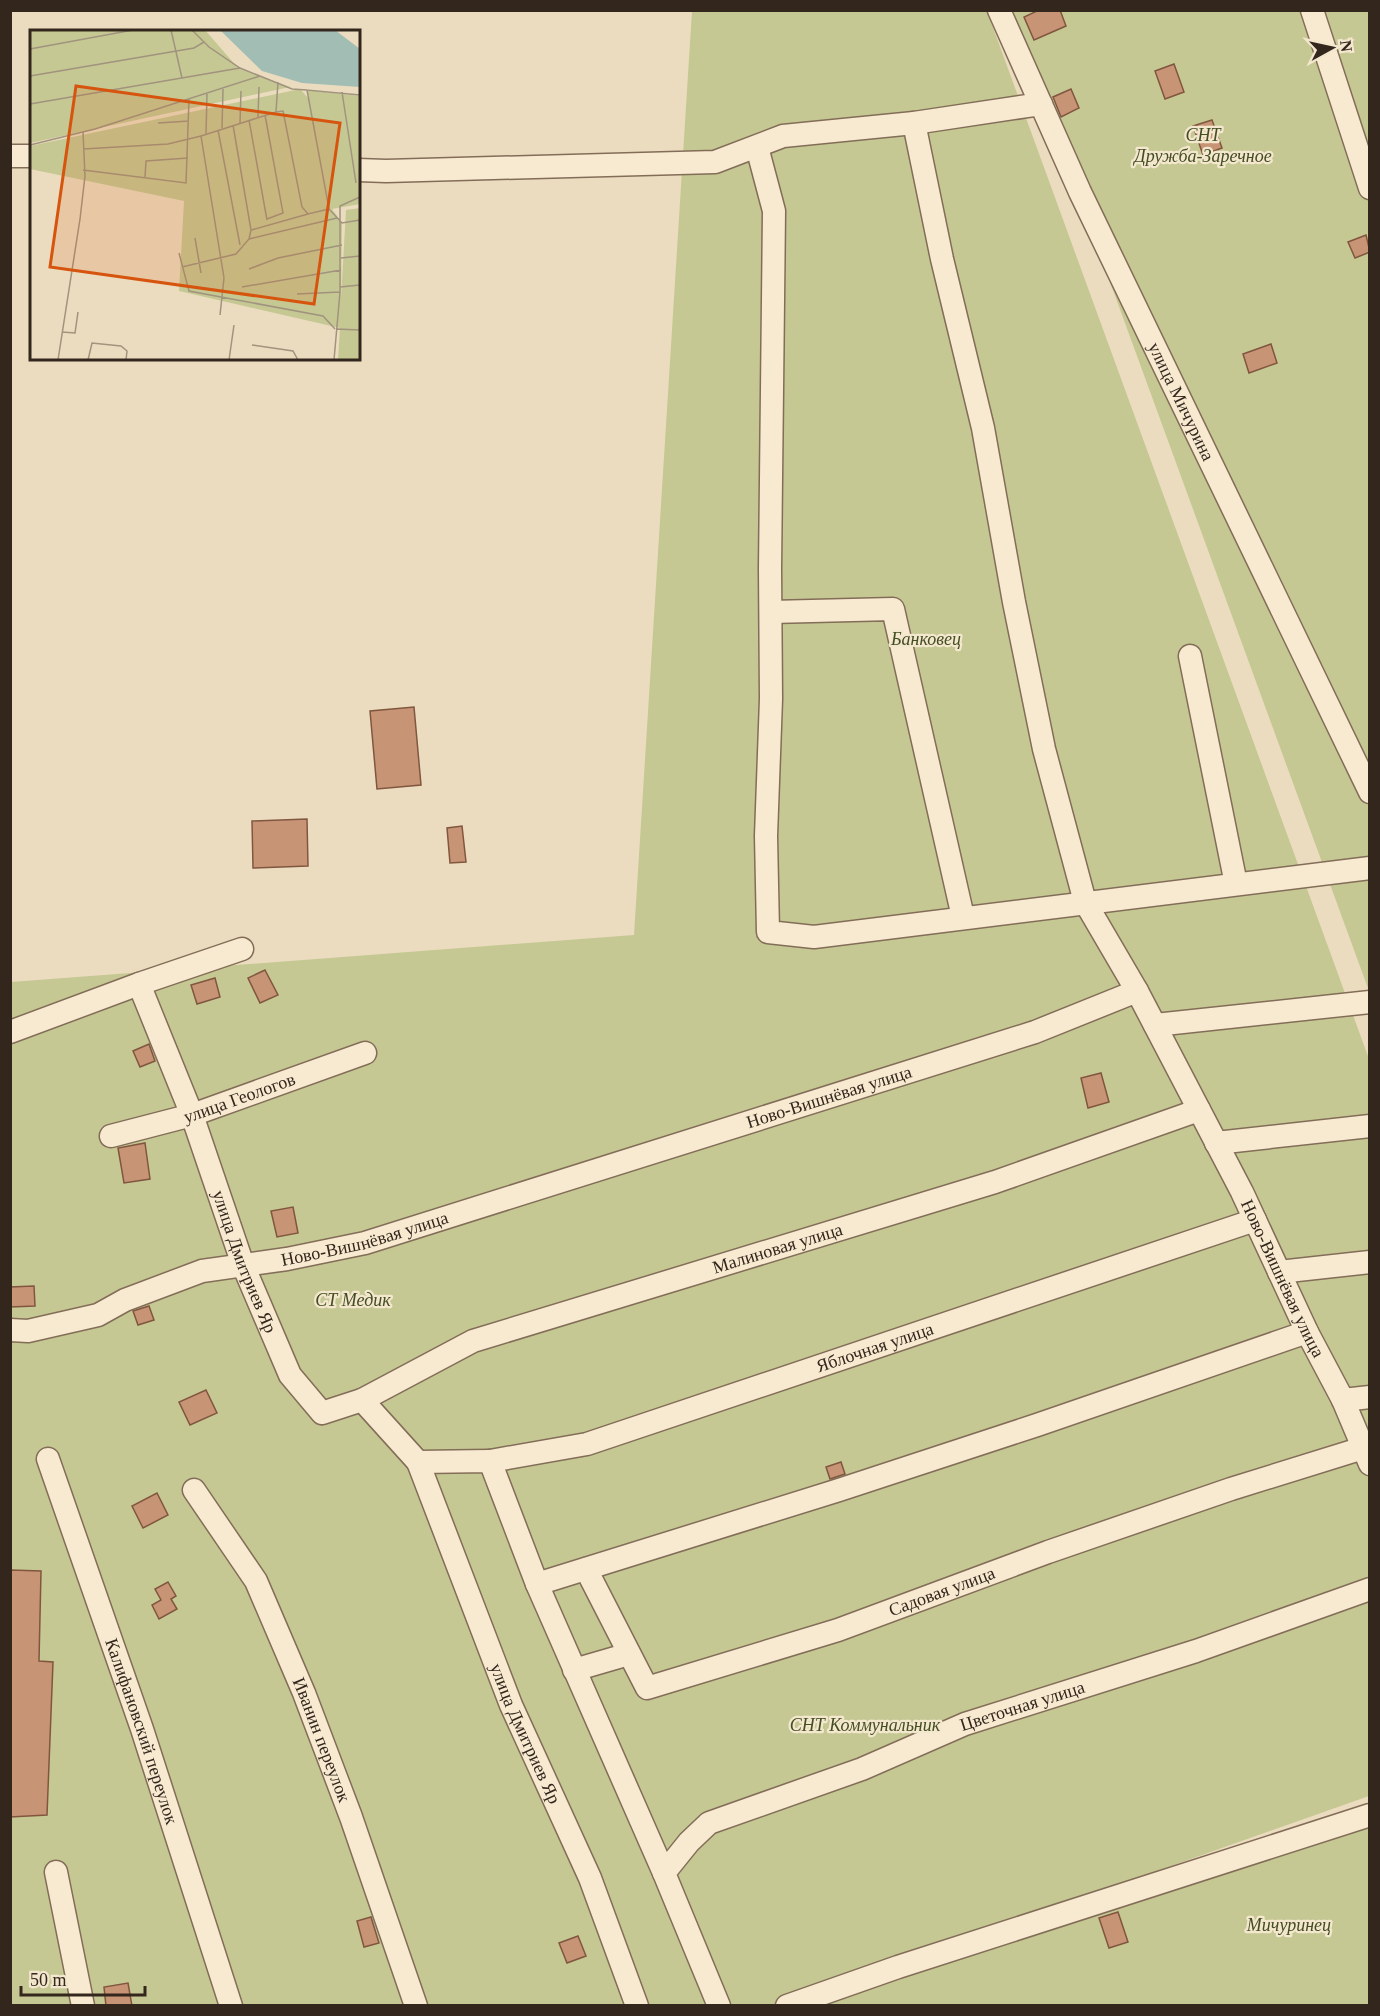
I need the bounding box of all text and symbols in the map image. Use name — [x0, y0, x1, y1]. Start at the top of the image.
north arrow — [1302, 18, 1362, 78]
inset map — [30, 30, 360, 360]
text: N — [1337, 39, 1356, 53]
park label: СНТ Дружба-Заречное — [1132, 125, 1272, 166]
street label: улица Мичурина — [1144, 339, 1218, 464]
park label: Банковец — [890, 629, 961, 649]
street label: Ново-Вишнёвая улица — [744, 1061, 914, 1132]
street label: улица Геологов — [181, 1069, 298, 1127]
street label: улица Дмитриев Яр — [208, 1188, 281, 1336]
street label: Ново-Вишнёвая улица — [1237, 1196, 1329, 1361]
street label: Ново-Вишнёвая улица — [279, 1207, 451, 1270]
street label: Малиновая улица — [710, 1219, 845, 1277]
park label: СТ Медик — [315, 1290, 391, 1310]
street label: Яблочная улица — [814, 1319, 936, 1376]
street label: Садовая улица — [886, 1563, 998, 1620]
street label: Калифановский переулок — [101, 1636, 182, 1827]
street label: улица Дмитриев Яр — [486, 1661, 565, 1807]
street label: Иванин переулок — [289, 1674, 355, 1805]
street label: Цветочная улица — [957, 1677, 1087, 1735]
park label: СНТ Коммунальник — [790, 1715, 941, 1735]
park label: Мичуринец — [1246, 1915, 1331, 1935]
scale bar — [21, 1959, 146, 1997]
text: 50 m — [30, 1970, 67, 1990]

